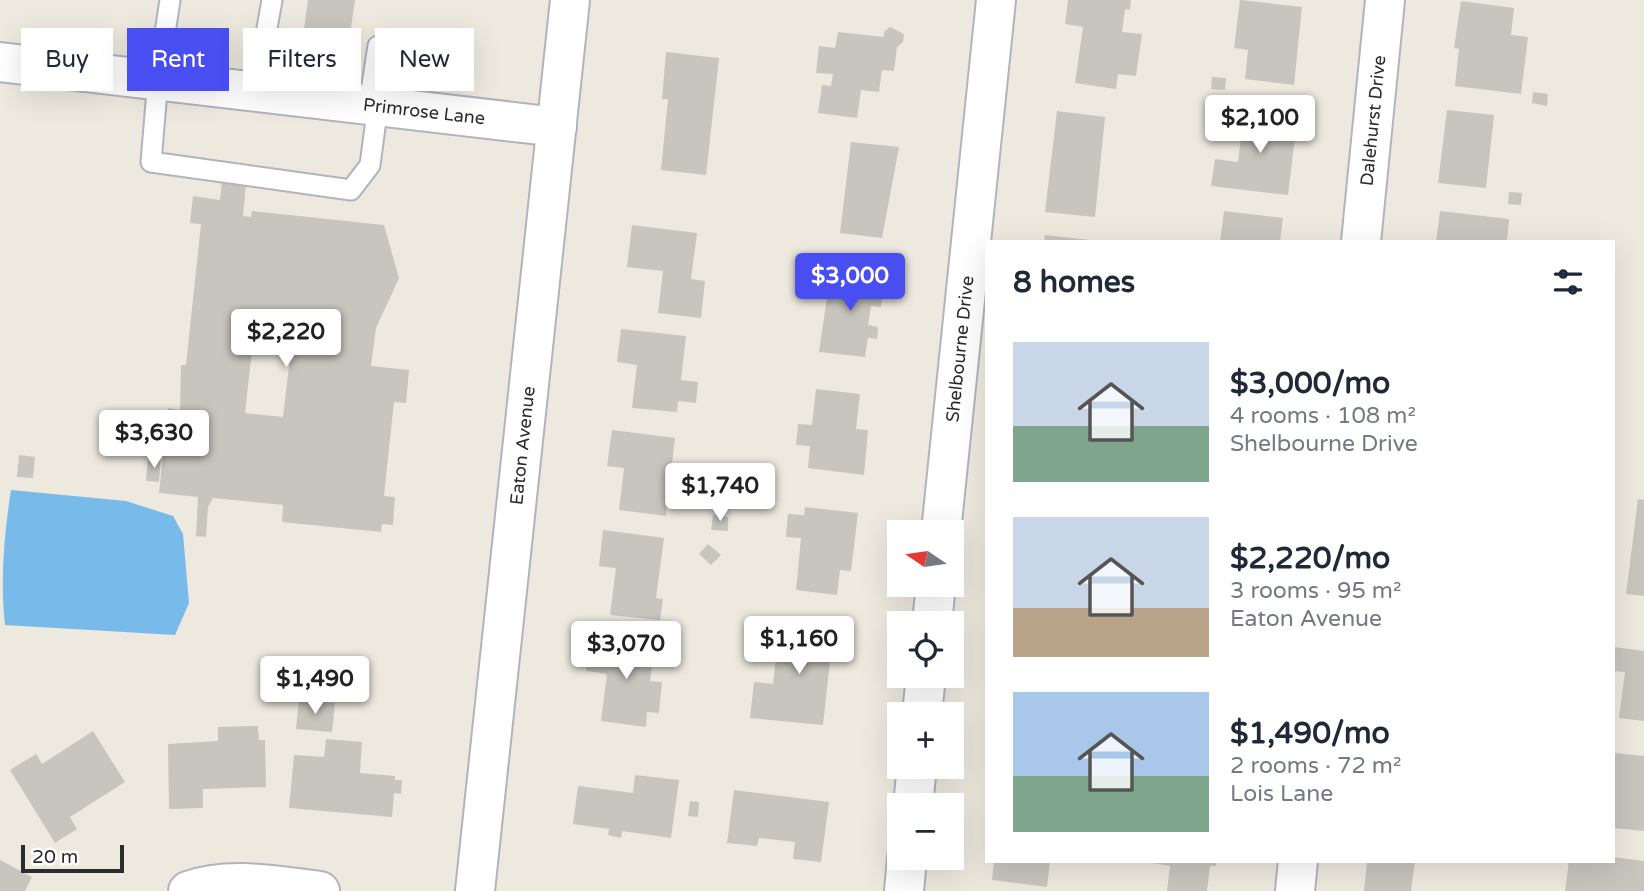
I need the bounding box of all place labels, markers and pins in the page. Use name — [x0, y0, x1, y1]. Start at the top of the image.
pin: $2,100 — [1203, 96, 1317, 155]
pin: $3,000 — [793, 254, 907, 313]
pin: $2,220 — [229, 310, 343, 369]
pin: $3,630 — [97, 410, 211, 470]
pin: $1,740 — [663, 463, 777, 523]
pin: $1,160 — [742, 616, 856, 676]
pin: $3,070 — [569, 622, 683, 681]
pin: $1,490 — [258, 656, 372, 716]

